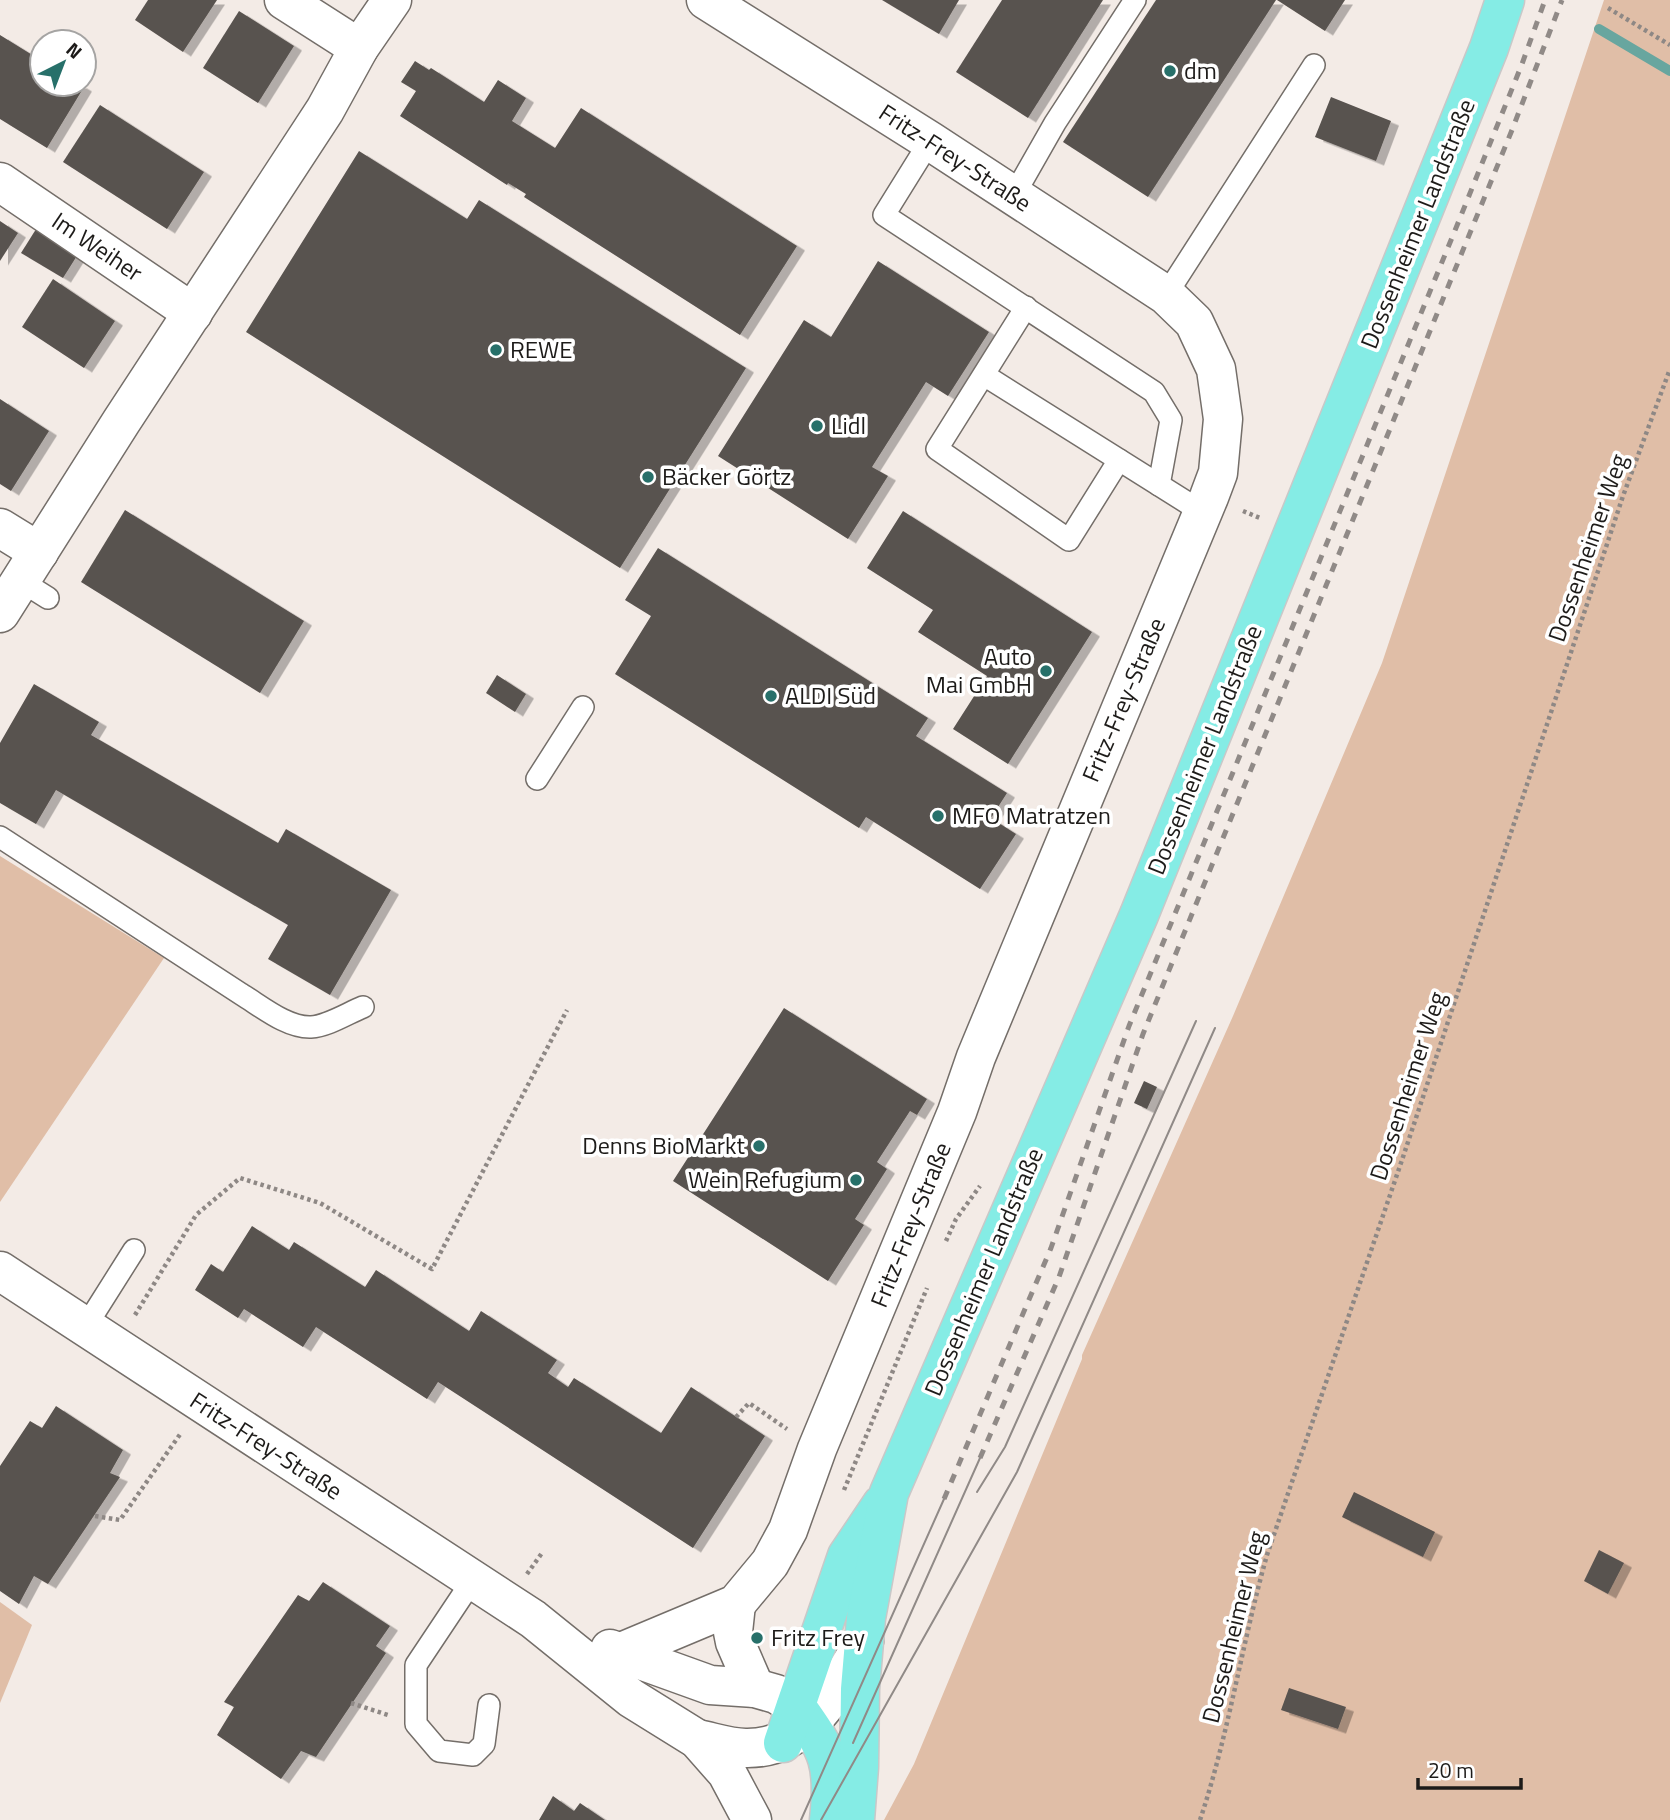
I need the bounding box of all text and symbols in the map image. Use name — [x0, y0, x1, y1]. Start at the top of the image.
north arrow — [28, 28, 98, 98]
text: N — [60, 35, 89, 65]
place label: dm — [1184, 52, 1217, 88]
marker: dm — [1162, 63, 1178, 79]
street label: Dossenheimer Landstraße — [1350, 93, 1484, 354]
street label: Fritz-Frey-Straße — [872, 94, 1039, 220]
street label: Im Weiher — [45, 203, 150, 290]
place label: REWE — [510, 331, 573, 367]
marker: REWE — [488, 342, 504, 358]
place label: Lidl — [831, 407, 866, 443]
marker: Lidl — [809, 418, 825, 434]
street label: Dossenheimer Weg — [1538, 449, 1636, 647]
place label: Bäcker Görtz — [662, 458, 791, 494]
marker: Bäcker Görtz — [640, 469, 656, 485]
street label: Fritz-Frey-Straße — [1072, 612, 1174, 787]
street label: Dossenheimer Landstraße — [1137, 619, 1271, 880]
place label: Auto Mai GmbH — [926, 638, 1032, 702]
marker: Auto Mai GmbH — [1038, 663, 1054, 679]
place label: ALDI Süd — [785, 677, 876, 713]
marker: ALDI Süd — [763, 688, 779, 704]
place label: MFO Matratzen — [952, 797, 1111, 833]
marker: MFO Matratzen — [930, 808, 946, 824]
street label: Dossenheimer Weg — [1360, 987, 1455, 1185]
place label: Denns BioMarkt — [582, 1127, 746, 1163]
street label: Fritz-Frey-Straße — [861, 1137, 960, 1313]
marker: Denns BioMarkt — [751, 1138, 767, 1154]
street label: Dossenheimer Landstraße — [914, 1142, 1052, 1401]
place label: Wein Refugium — [688, 1161, 842, 1197]
marker: Wein Refugium — [848, 1172, 864, 1188]
street label: Fritz-Frey-Straße — [183, 1382, 350, 1508]
street label: Dossenheimer Weg — [1192, 1527, 1274, 1727]
place label: Fritz Frey — [771, 1619, 865, 1655]
marker: Fritz Frey — [749, 1630, 765, 1646]
scale bar — [1418, 1746, 1521, 1790]
text: 20 m — [1428, 1754, 1474, 1786]

